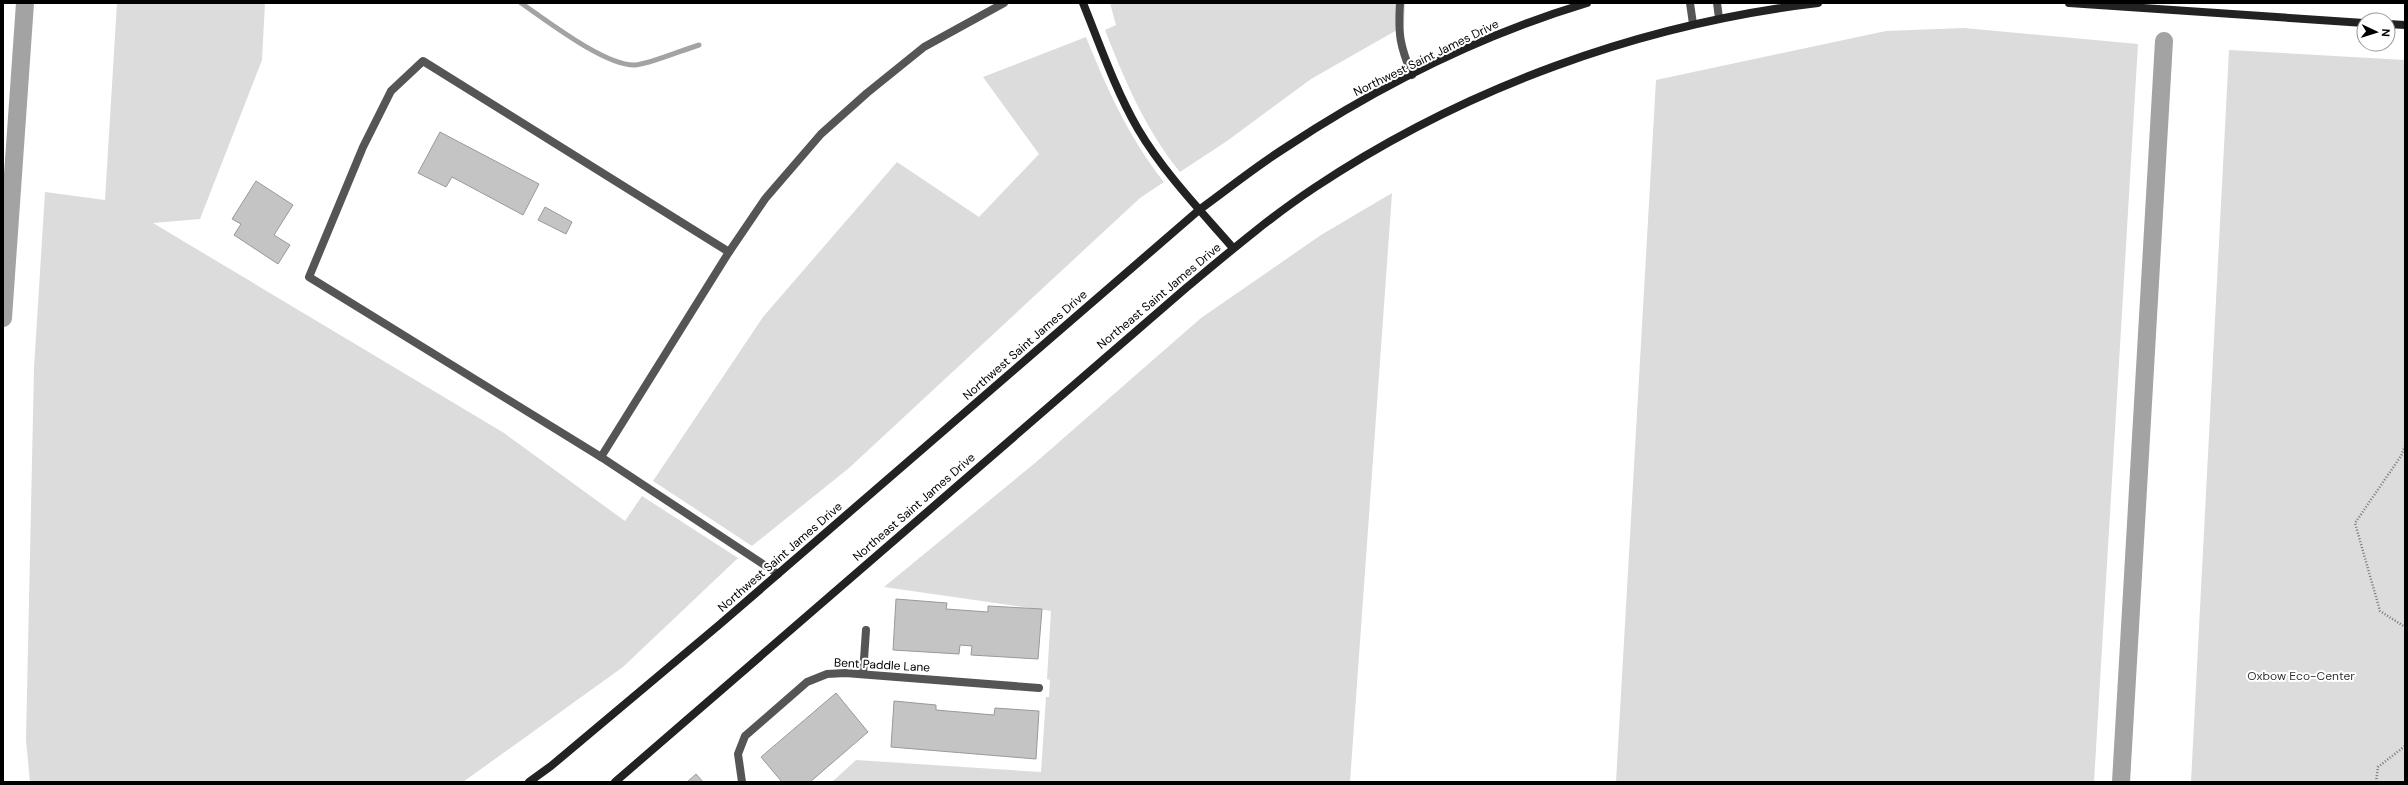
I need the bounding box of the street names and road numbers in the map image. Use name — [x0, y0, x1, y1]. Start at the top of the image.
street label: Northwest Saint James Drive — [1351, 16, 1501, 100]
street label: Northeast Saint James Drive — [1094, 239, 1225, 353]
street label: Northwest Saint James Drive — [959, 286, 1091, 403]
street label: Northeast Saint James Drive — [849, 449, 979, 565]
street label: Northwest Saint James Drive — [714, 498, 846, 615]
street label: Bent Paddle Lane — [833, 654, 931, 676]

